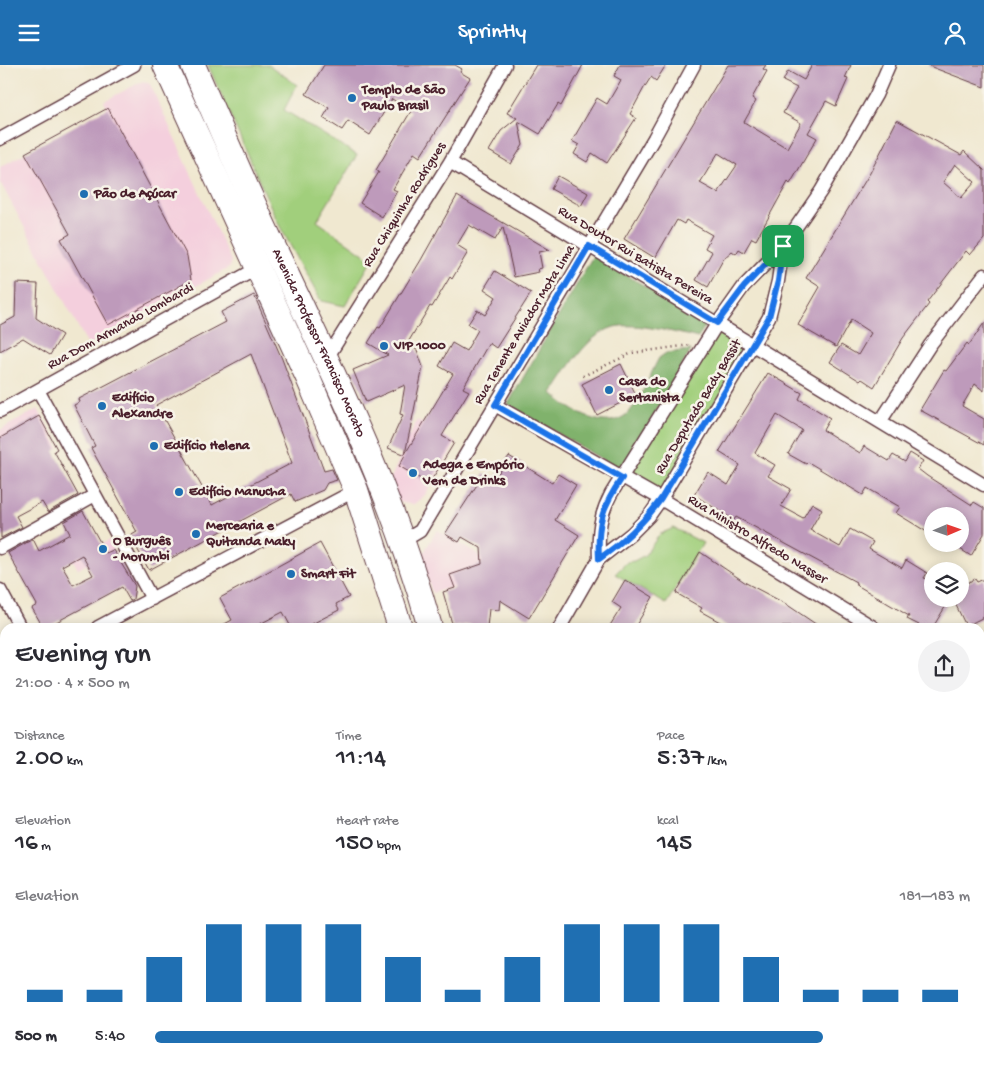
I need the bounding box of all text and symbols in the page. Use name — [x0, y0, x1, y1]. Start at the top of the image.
icon: menu — [15, 19, 43, 47]
icon: person — [941, 19, 969, 47]
text: Sprintly — [458, 20, 526, 46]
place label: Templo de São Paulo Brasil — [361, 82, 446, 115]
marker: Templo de São Paulo Brasil — [346, 92, 358, 104]
street label: Rua Chiquinha Rodrigues — [360, 139, 451, 271]
place label: Pão de Açúcar — [93, 186, 178, 203]
marker: Pão de Açúcar — [78, 188, 90, 200]
street label: Rua Doutor Rui Batista Pereira — [554, 203, 717, 310]
pin — [762, 225, 804, 267]
icon: arrive — [769, 232, 797, 260]
street label: Rua Tenente Aviador Mota Lima — [471, 241, 580, 408]
street label: Avenida Professor Francisco Morato — [267, 246, 369, 440]
street label: Rua Dom Armando Lombardi — [45, 280, 197, 374]
street label: Rua Deputado Bady Bassit — [652, 335, 747, 478]
place label: VIP 1000 — [393, 338, 446, 355]
marker: VIP 1000 — [378, 340, 390, 352]
place label: Casa do Sertanista — [618, 374, 681, 407]
marker: Casa do Sertanista — [603, 384, 615, 396]
place label: Edifício Alexandre — [111, 390, 174, 423]
marker: Edifício Alexandre — [96, 400, 108, 412]
place label: Edifício Helena — [164, 438, 251, 455]
marker: Edifício Helena — [148, 440, 160, 452]
place label: Adega e Empório Vem de Drinks — [422, 457, 525, 490]
marker: Adega e Empório Vem de Drinks — [407, 467, 419, 479]
place label: Edifício Manucha — [189, 484, 287, 501]
marker: Edifício Manucha — [173, 486, 185, 498]
street label: Rua Ministro Alfredo Nasser — [684, 492, 831, 589]
north arrow — [924, 507, 969, 553]
map controls — [924, 507, 969, 607]
place label: Mercearia e Quitanda Maky — [206, 518, 295, 551]
marker: Mercearia e Quitanda Maky — [190, 528, 202, 540]
place label: O Burguês - Morumbi — [113, 533, 171, 566]
marker: O Burguês - Morumbi — [97, 543, 109, 555]
button: layers — [924, 562, 969, 607]
place label: Smart Fit — [301, 566, 356, 583]
marker: Smart Fit — [285, 568, 297, 580]
text: Evening run — [15, 639, 151, 672]
button: share — [918, 640, 970, 692]
text: 21:00 · 4 × 500 m — [15, 675, 130, 694]
text: Distance — [15, 728, 64, 745]
text: Time — [336, 728, 362, 745]
text: Pace — [657, 728, 684, 745]
text: 2.00 — [15, 745, 64, 774]
text: 11:14 — [336, 745, 386, 774]
text: 5:37 — [657, 745, 704, 774]
text: km — [64, 753, 83, 770]
text: /km — [704, 753, 727, 770]
text: Elevation — [15, 813, 71, 830]
text: Heart rate — [336, 813, 399, 830]
text: kcal — [657, 813, 679, 830]
text: 16 — [15, 830, 38, 859]
text: 150 — [336, 830, 373, 859]
text: 145 — [657, 830, 692, 859]
text: m — [38, 838, 51, 855]
text: bpm — [373, 838, 401, 855]
text: Elevation — [15, 888, 79, 907]
text: 181–183 m — [900, 888, 970, 907]
text: 500 m — [15, 1028, 57, 1047]
text: 5:40 — [95, 1028, 125, 1047]

